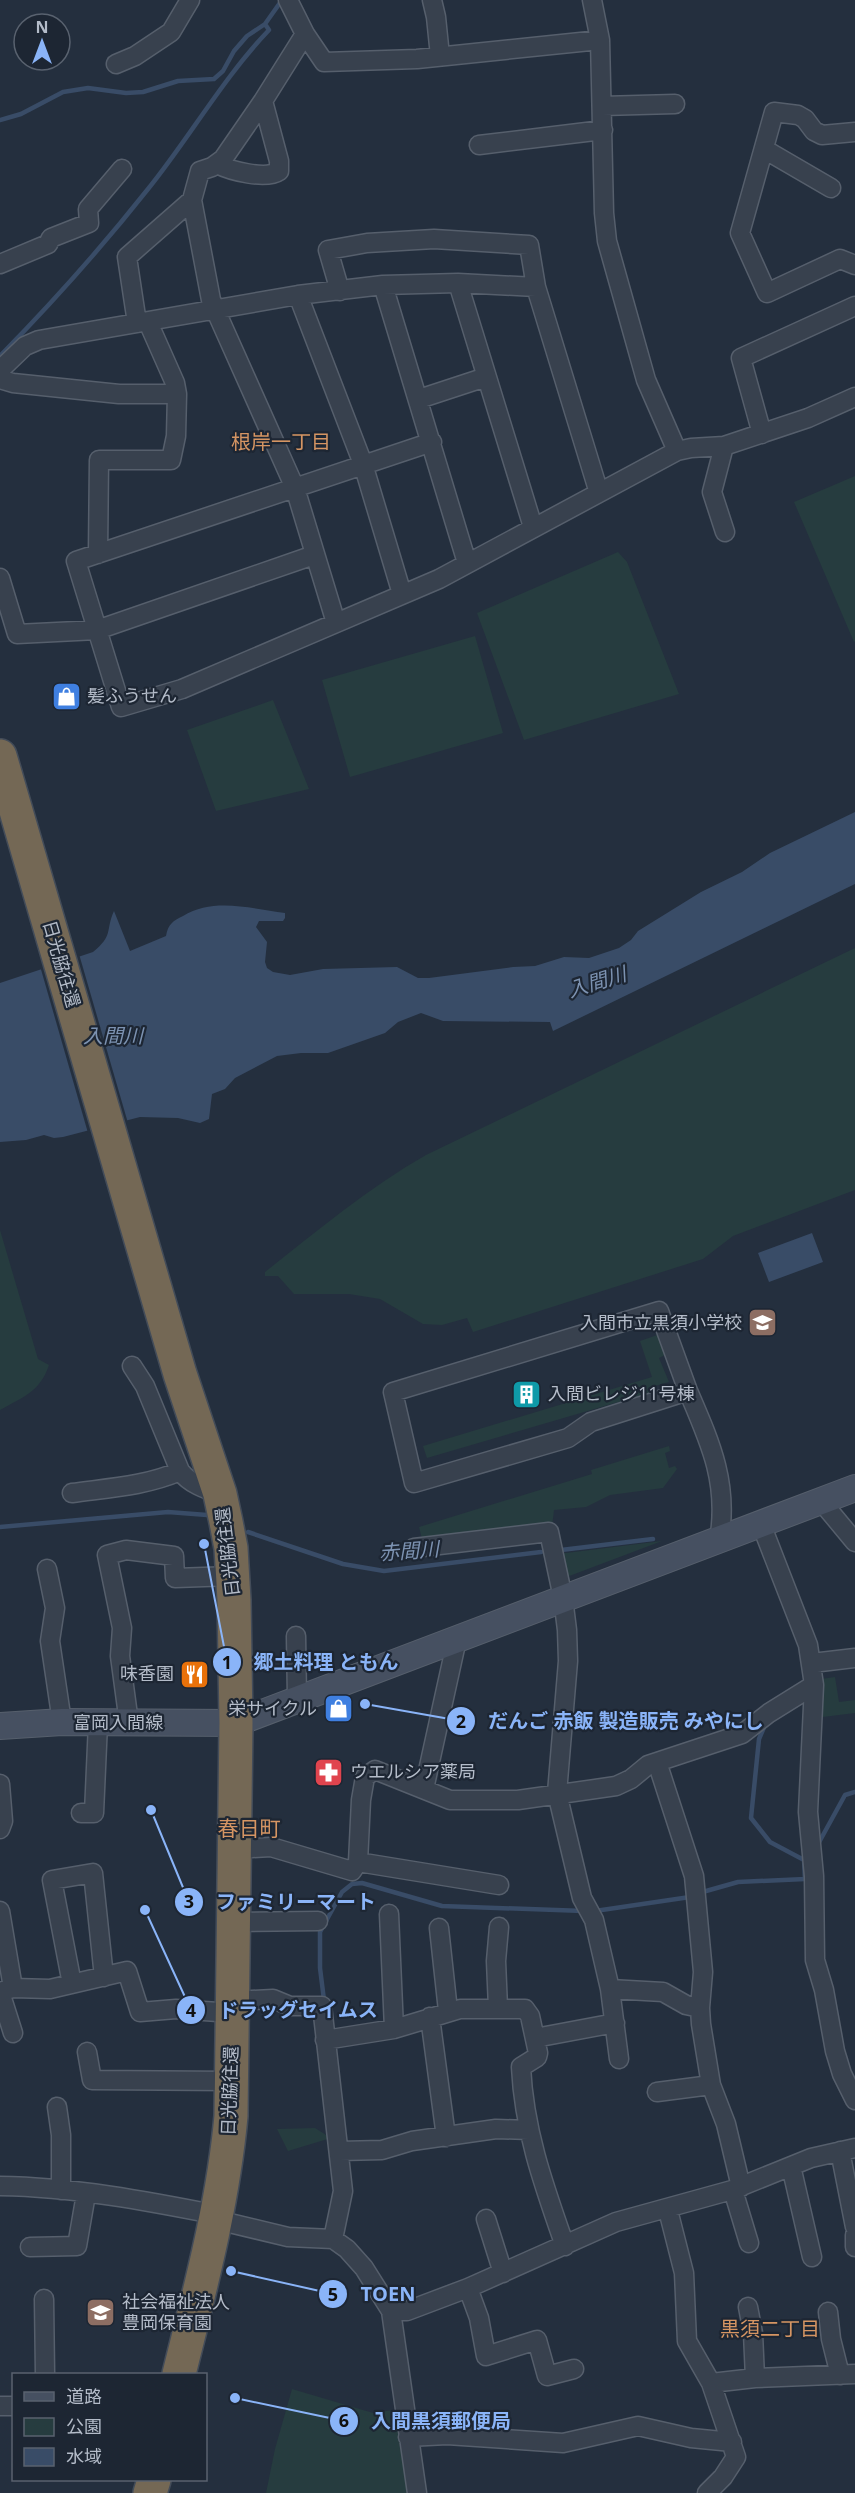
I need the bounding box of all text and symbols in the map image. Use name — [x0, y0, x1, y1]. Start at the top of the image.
north arrow — [12, 12, 72, 72]
text: N — [35, 16, 49, 38]
district label: 根岸一丁目 — [231, 428, 331, 455]
shop icon: 髪ふうせん — [50, 680, 82, 712]
place label: 髪ふうせん — [87, 683, 177, 707]
street label: 日光脇往還 — [38, 917, 86, 1010]
water label: 入間川 — [564, 959, 631, 1003]
water label: 入間川 — [83, 1022, 145, 1049]
school or university icon: 入間市立黒須小学校 — [747, 1307, 779, 1339]
place label: 入間市立黒須小学校 — [580, 1310, 742, 1334]
building icon: 入間ビレジ11号棟 — [511, 1378, 543, 1410]
place label: 入間ビレジ11号棟 — [548, 1381, 695, 1405]
street label: 日光脇往還 — [210, 1506, 244, 1598]
water label: 赤間川 — [378, 1535, 442, 1566]
callout: 郷土料理 ともん — [212, 1643, 411, 1681]
text: 郷土料理 ともん — [253, 1648, 399, 1675]
text: 1 — [222, 1650, 232, 1674]
restaurant icon: 味香園 — [179, 1658, 211, 1690]
place label: 味香園 — [120, 1661, 174, 1685]
shop icon: 栄サイクル — [322, 1693, 354, 1725]
place label: 栄サイクル — [228, 1696, 317, 1720]
callout: だんご 赤飯 製造販売 みやにし — [446, 1702, 775, 1740]
text: だんご 赤飯 製造販売 みやにし — [488, 1707, 764, 1734]
text: 2 — [456, 1709, 466, 1733]
street label: 富岡入間線 — [73, 1710, 163, 1734]
pharmacy icon: ウエルシア薬局 — [313, 1756, 345, 1788]
place label: ウエルシア薬局 — [350, 1759, 476, 1783]
district label: 春日町 — [218, 1814, 281, 1842]
callout: ファミリーマート — [174, 1883, 388, 1921]
text: ファミリーマート — [216, 1888, 376, 1915]
text: 3 — [184, 1889, 194, 1913]
callout: ドラッグセイムス — [176, 1991, 390, 2029]
text: ドラッグセイムス — [218, 1996, 378, 2023]
text: 4 — [186, 1998, 196, 2022]
street label: 日光脇往還 — [215, 2046, 243, 2136]
callout: TOEN — [318, 2275, 427, 2313]
text: TOEN — [361, 2280, 415, 2307]
text: 5 — [328, 2282, 338, 2306]
place label: 社会福祉法人 豊岡保育園 — [122, 2289, 230, 2334]
school or university icon: 社会福祉法人 豊岡保育園 — [85, 2296, 117, 2328]
district label: 黒須二丁目 — [720, 2315, 820, 2342]
legend — [12, 2373, 207, 2481]
text: 道路 — [66, 2384, 102, 2408]
callout: 入間黒須郵便局 — [329, 2402, 523, 2440]
text: 入間黒須郵便局 — [371, 2407, 511, 2434]
text: 6 — [339, 2408, 349, 2432]
text: 公園 — [66, 2414, 102, 2438]
text: 水域 — [66, 2444, 102, 2468]

